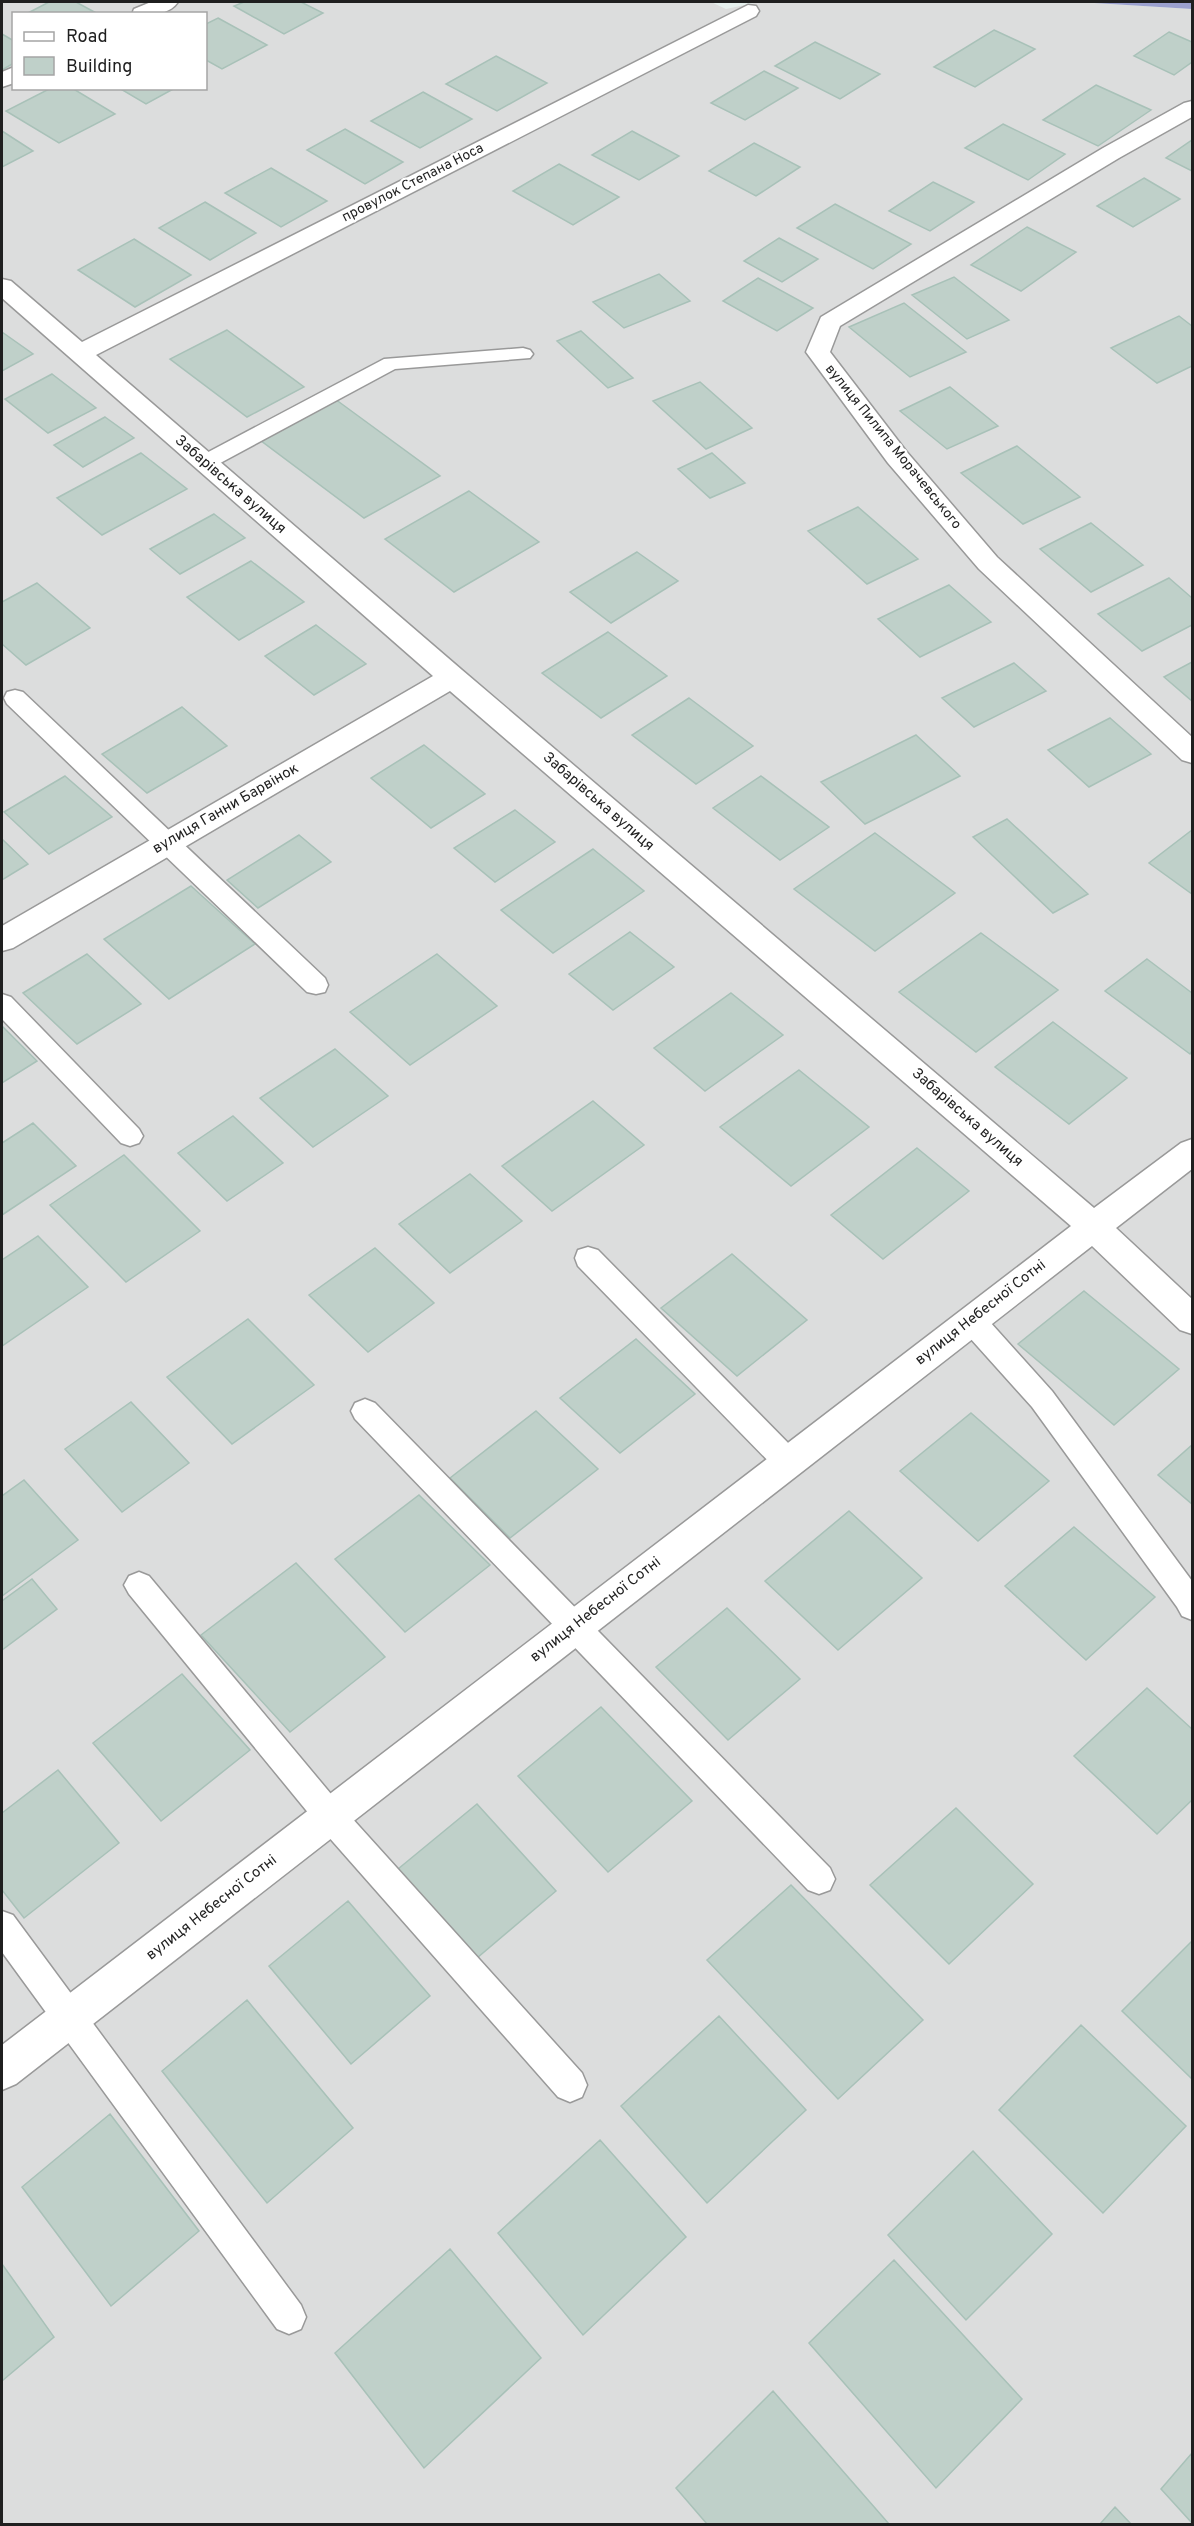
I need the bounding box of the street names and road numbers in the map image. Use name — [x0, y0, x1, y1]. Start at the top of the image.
street label: провулок Степана Носа — [339, 140, 487, 226]
street label: вулиця Пилипа Морачевського — [821, 361, 965, 533]
street label: Забарівська вулиця — [170, 431, 290, 539]
street label: Забарівська вулиця — [538, 748, 658, 856]
street label: вулиця Ганни Барвінок — [149, 759, 303, 859]
street label: Забарівська вулиця — [907, 1064, 1027, 1172]
street label: вулиця Небесної Сотні — [912, 1256, 1050, 1370]
street label: вулиця Небесної Сотні — [527, 1553, 665, 1667]
street label: вулиця Небесної Сотні — [143, 1851, 281, 1965]

